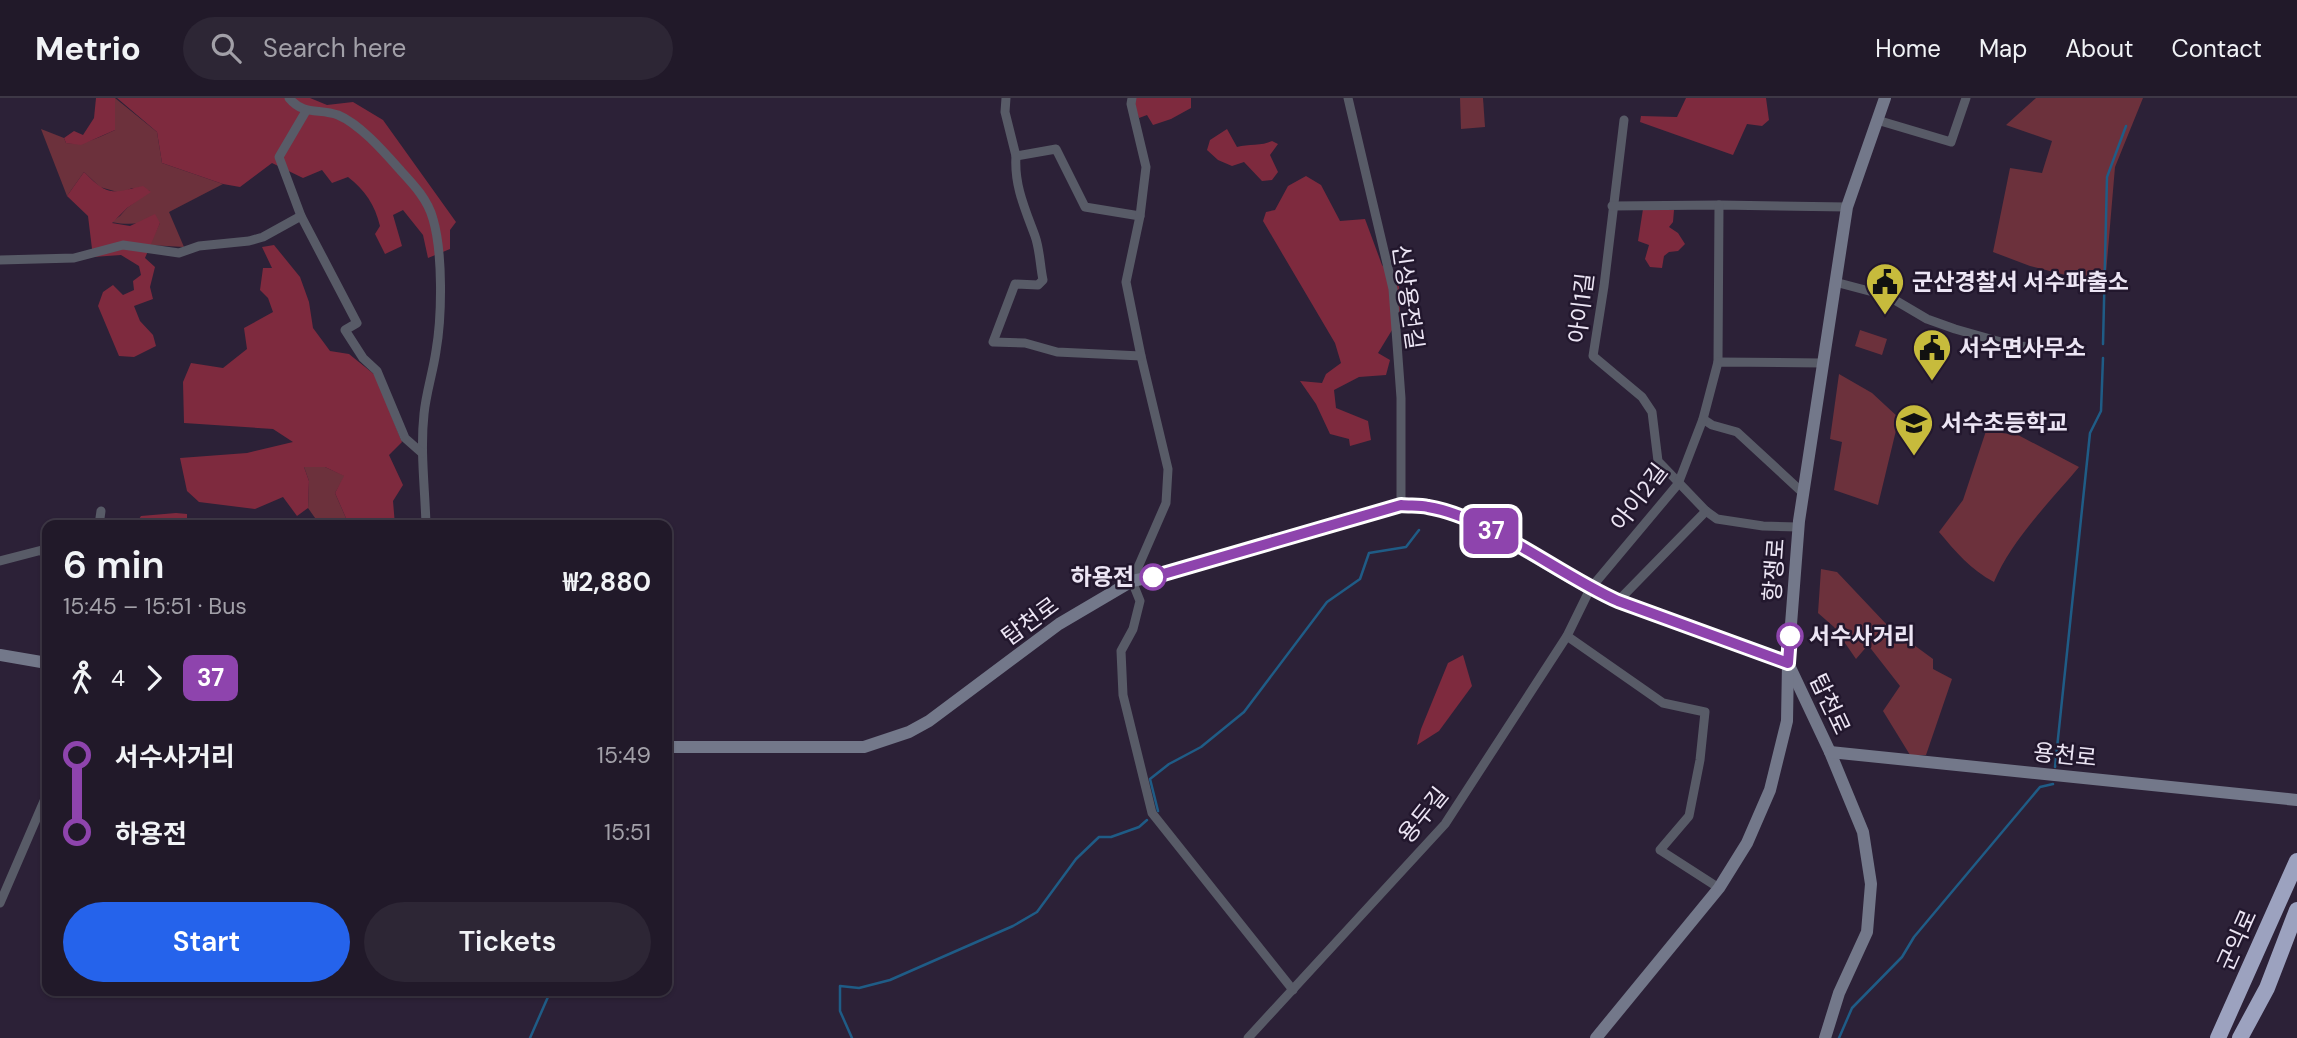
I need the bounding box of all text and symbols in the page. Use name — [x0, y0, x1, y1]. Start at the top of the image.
search box — [183, 17, 673, 80]
text: Metrio — [35, 27, 141, 70]
icon: search — [207, 29, 245, 67]
text: Search here — [263, 31, 406, 65]
text: Home — [1875, 33, 1941, 64]
text: Map — [1979, 33, 2027, 64]
text: About — [2065, 33, 2134, 64]
text: Contact — [2172, 33, 2262, 64]
street label: 신상용전길 — [1386, 243, 1430, 351]
public building icon: 군산경찰서 서수파출소 — [1864, 261, 1906, 316]
place label: 군산경찰서 서수파출소 — [1912, 267, 2129, 297]
street label: 아이1길 — [1562, 271, 1600, 345]
public building icon: 서수면사무소 — [1911, 327, 1953, 382]
place label: 서수면사무소 — [1959, 333, 2086, 363]
school or university icon: 서수초등학교 — [1893, 402, 1935, 457]
place label: 서수초등학교 — [1941, 408, 2068, 438]
street label: 아이2길 — [1604, 457, 1674, 537]
line badge: 37 — [1460, 508, 1522, 554]
text: 37 — [1477, 515, 1505, 546]
street label: 항쟁로 — [1757, 537, 1791, 603]
text: 6 min — [63, 540, 165, 590]
place label: 하용전 — [1071, 562, 1134, 592]
marker: 하용전 — [1140, 564, 1166, 590]
text: ₩2,880 — [563, 565, 651, 599]
street label: 탑천로 — [996, 590, 1064, 652]
text: 15:45 – 15:51 · Bus — [63, 591, 247, 621]
place label: 서수사거리 — [1809, 621, 1915, 651]
marker: 서수사거리 — [1777, 623, 1803, 649]
icon: walk — [63, 659, 101, 697]
icon: forward — [135, 659, 173, 697]
text: 37 — [197, 662, 224, 693]
text: 4 — [111, 663, 125, 693]
street label: 탑천로 — [1803, 669, 1857, 739]
street label: 용천로 — [2032, 737, 2098, 773]
text: 서수사거리 — [115, 740, 235, 774]
text: 15:49 — [597, 740, 651, 770]
street label: 용두길 — [1391, 781, 1455, 849]
text: 하용전 — [115, 817, 187, 851]
text: 15:51 — [604, 817, 651, 847]
button: Start — [63, 902, 350, 982]
button: Tickets — [364, 902, 651, 982]
street label: 군익로 — [2210, 905, 2264, 975]

